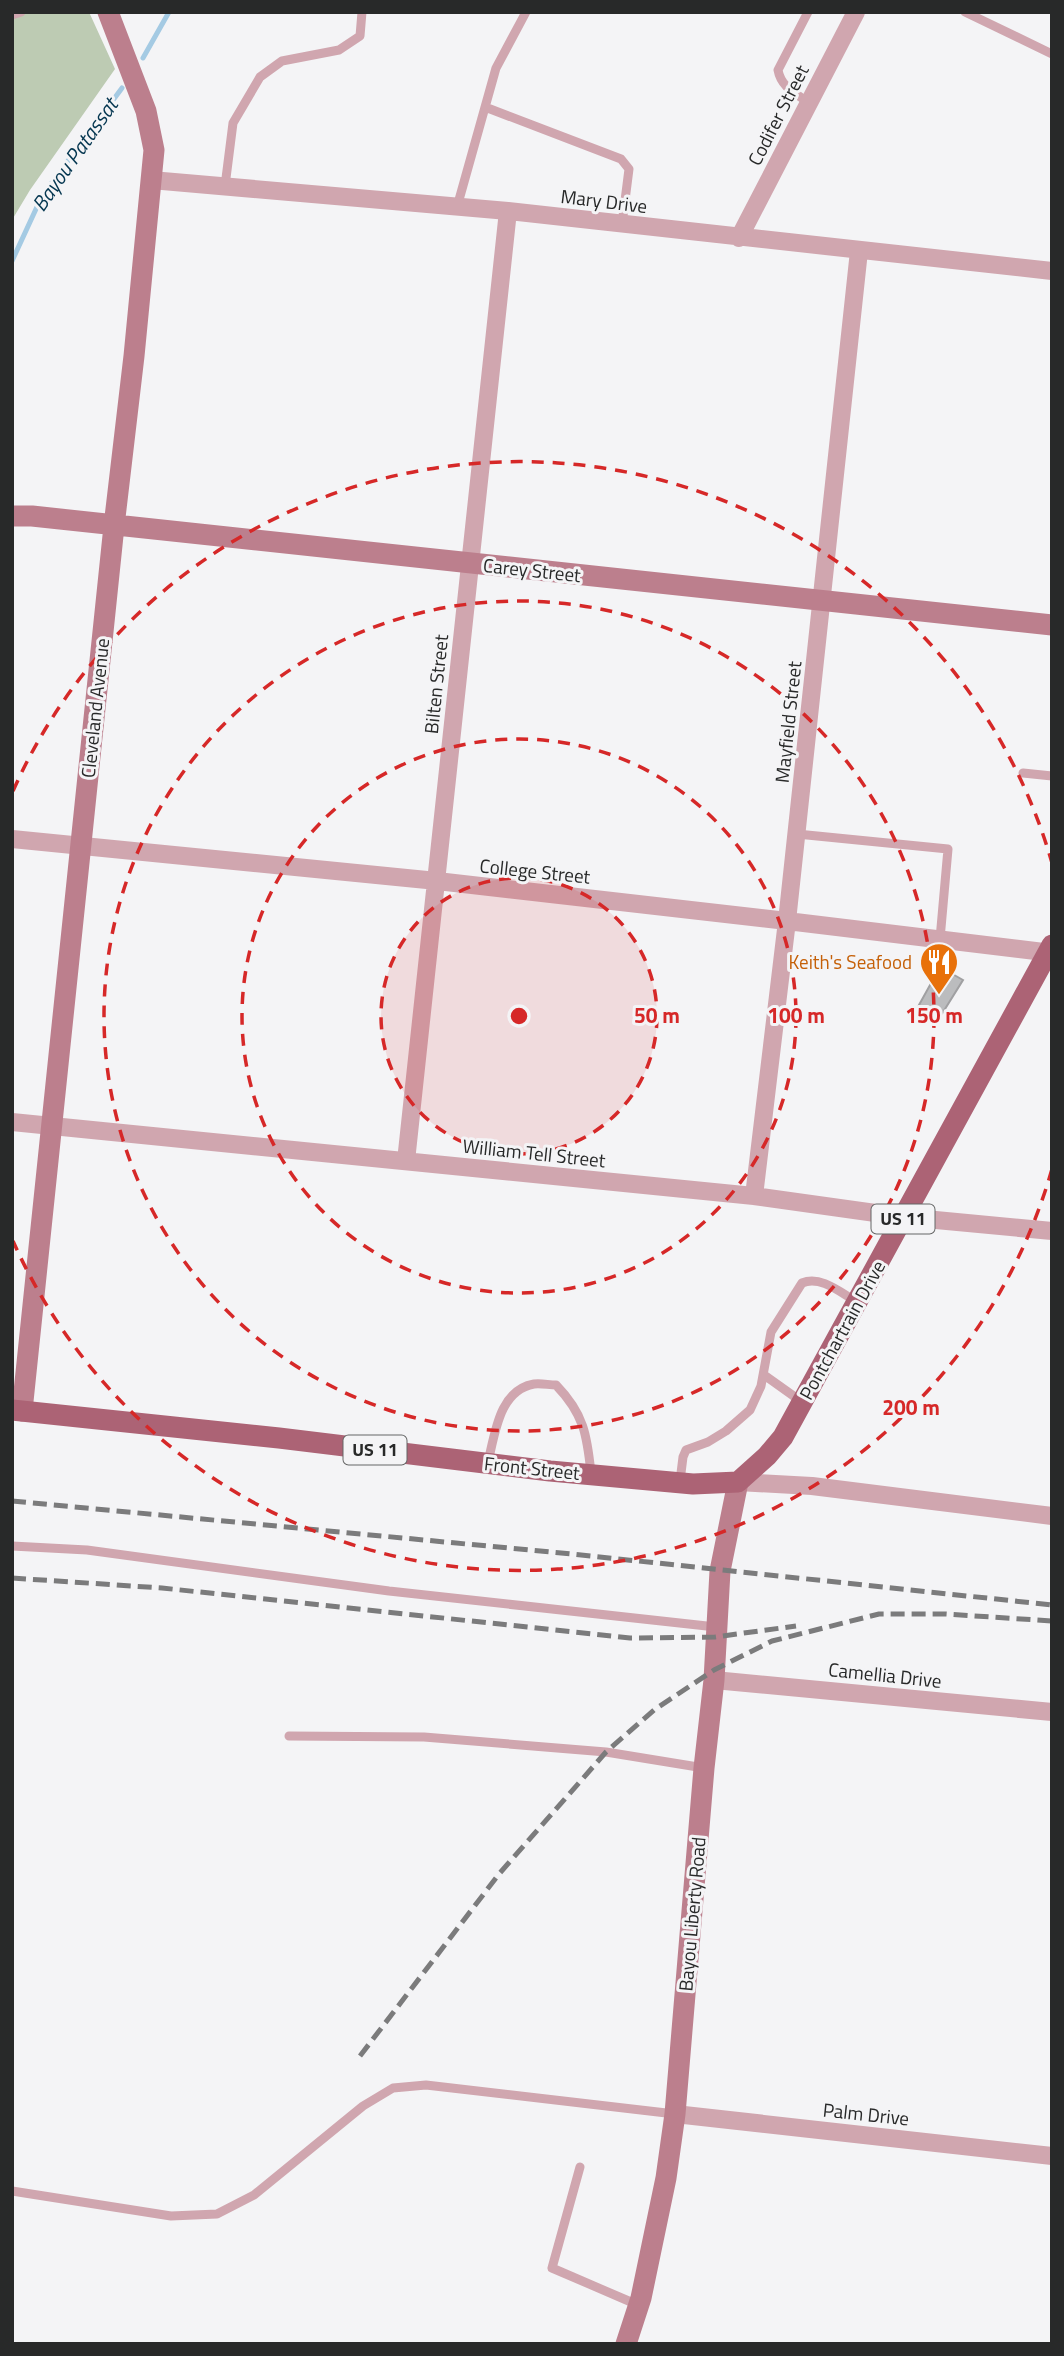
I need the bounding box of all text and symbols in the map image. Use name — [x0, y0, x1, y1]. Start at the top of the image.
street label: Codifer Street — [740, 59, 816, 170]
water label: Bayou Patassat — [23, 89, 126, 218]
street label: Mary Drive — [559, 181, 649, 220]
street label: Carey Street — [482, 550, 583, 589]
street label: Bilten Street — [416, 632, 455, 735]
street label: Cleveland Avenue — [73, 637, 116, 779]
street label: Mayfield Street — [767, 659, 808, 784]
street label: College Street — [478, 850, 592, 891]
restaurant icon: Keith's Seafood — [918, 941, 960, 996]
place label: Keith's Seafood — [789, 947, 912, 976]
text: 50 m — [634, 999, 680, 1031]
text: 100 m — [767, 999, 825, 1031]
text: 150 m — [905, 999, 963, 1031]
centre of rings — [507, 1004, 531, 1028]
street label: William Tell Street — [461, 1131, 607, 1174]
road number: US 11 — [872, 1204, 934, 1234]
street label: Pontchartrain Drive — [791, 1255, 892, 1405]
text: 200 m — [882, 1391, 940, 1423]
road number: US 11 — [344, 1436, 406, 1464]
street label: Front Street — [483, 1448, 582, 1487]
street label: Camellia Drive — [827, 1654, 943, 1695]
street label: Bayou Liberty Road — [670, 1835, 713, 1992]
street label: Palm Drive — [821, 2095, 911, 2132]

